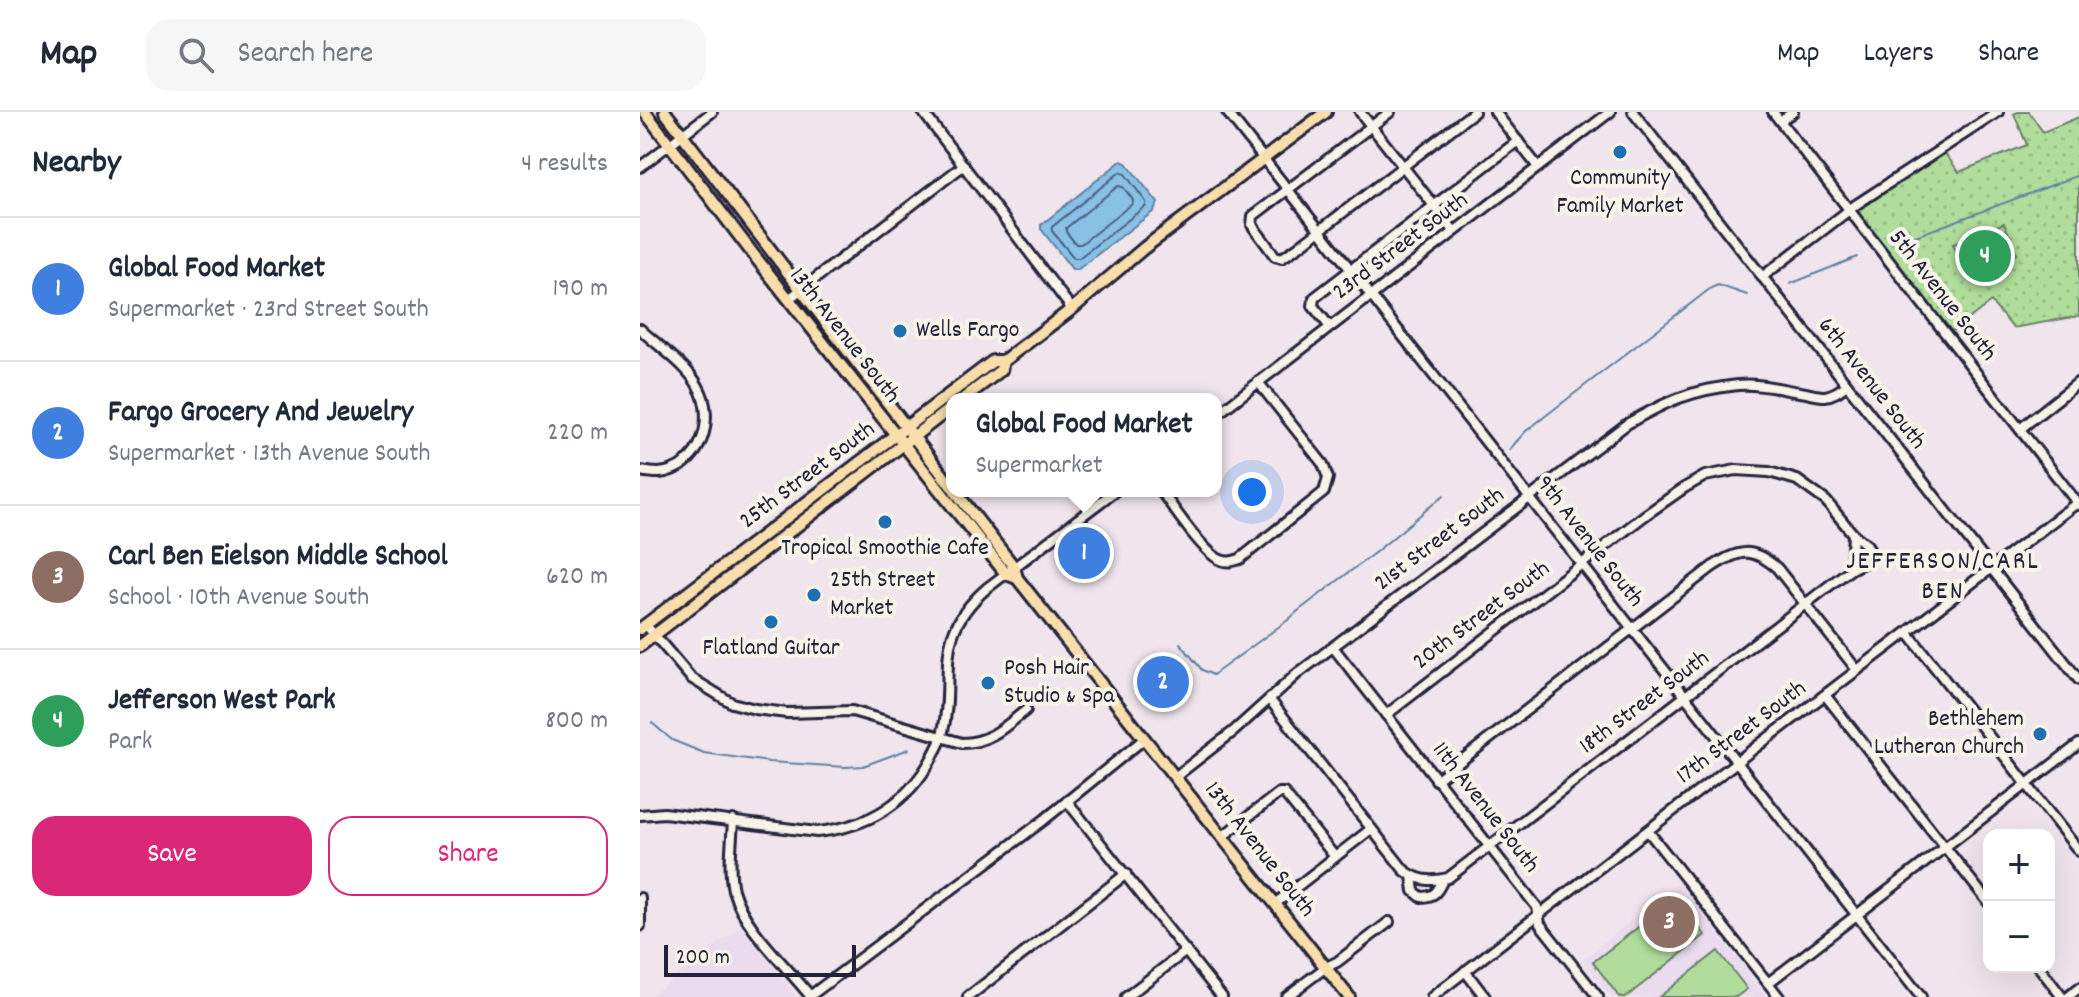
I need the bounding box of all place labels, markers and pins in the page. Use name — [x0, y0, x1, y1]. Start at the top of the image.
marker: Community Family Market — [1611, 143, 1629, 161]
place label: Community Family Market — [1556, 162, 1684, 224]
pin: 4 — [1959, 226, 2011, 286]
place label: Wells Fargo — [916, 314, 1019, 348]
marker: Wells Fargo — [891, 322, 909, 340]
marker: Tropical Smoothie Cafe — [876, 513, 894, 531]
pin: 1 — [1058, 523, 1110, 583]
place label: Tropical Smoothie Cafe — [781, 532, 989, 566]
place label: 25th Street Market — [830, 564, 935, 626]
marker: 25th Street Market — [805, 586, 823, 604]
marker: Flatland Guitar — [762, 613, 780, 631]
place label: Flatland Guitar — [702, 632, 840, 666]
place label: Posh Hair Studio & Spa — [1004, 652, 1115, 714]
pin: 2 — [1137, 652, 1189, 712]
marker: Posh Hair Studio & Spa — [979, 674, 997, 692]
place label: Bethlehem Lutheran Church — [1874, 703, 2024, 765]
marker: Bethlehem Lutheran Church — [2031, 725, 2049, 743]
pin: 3 — [1643, 892, 1695, 952]

